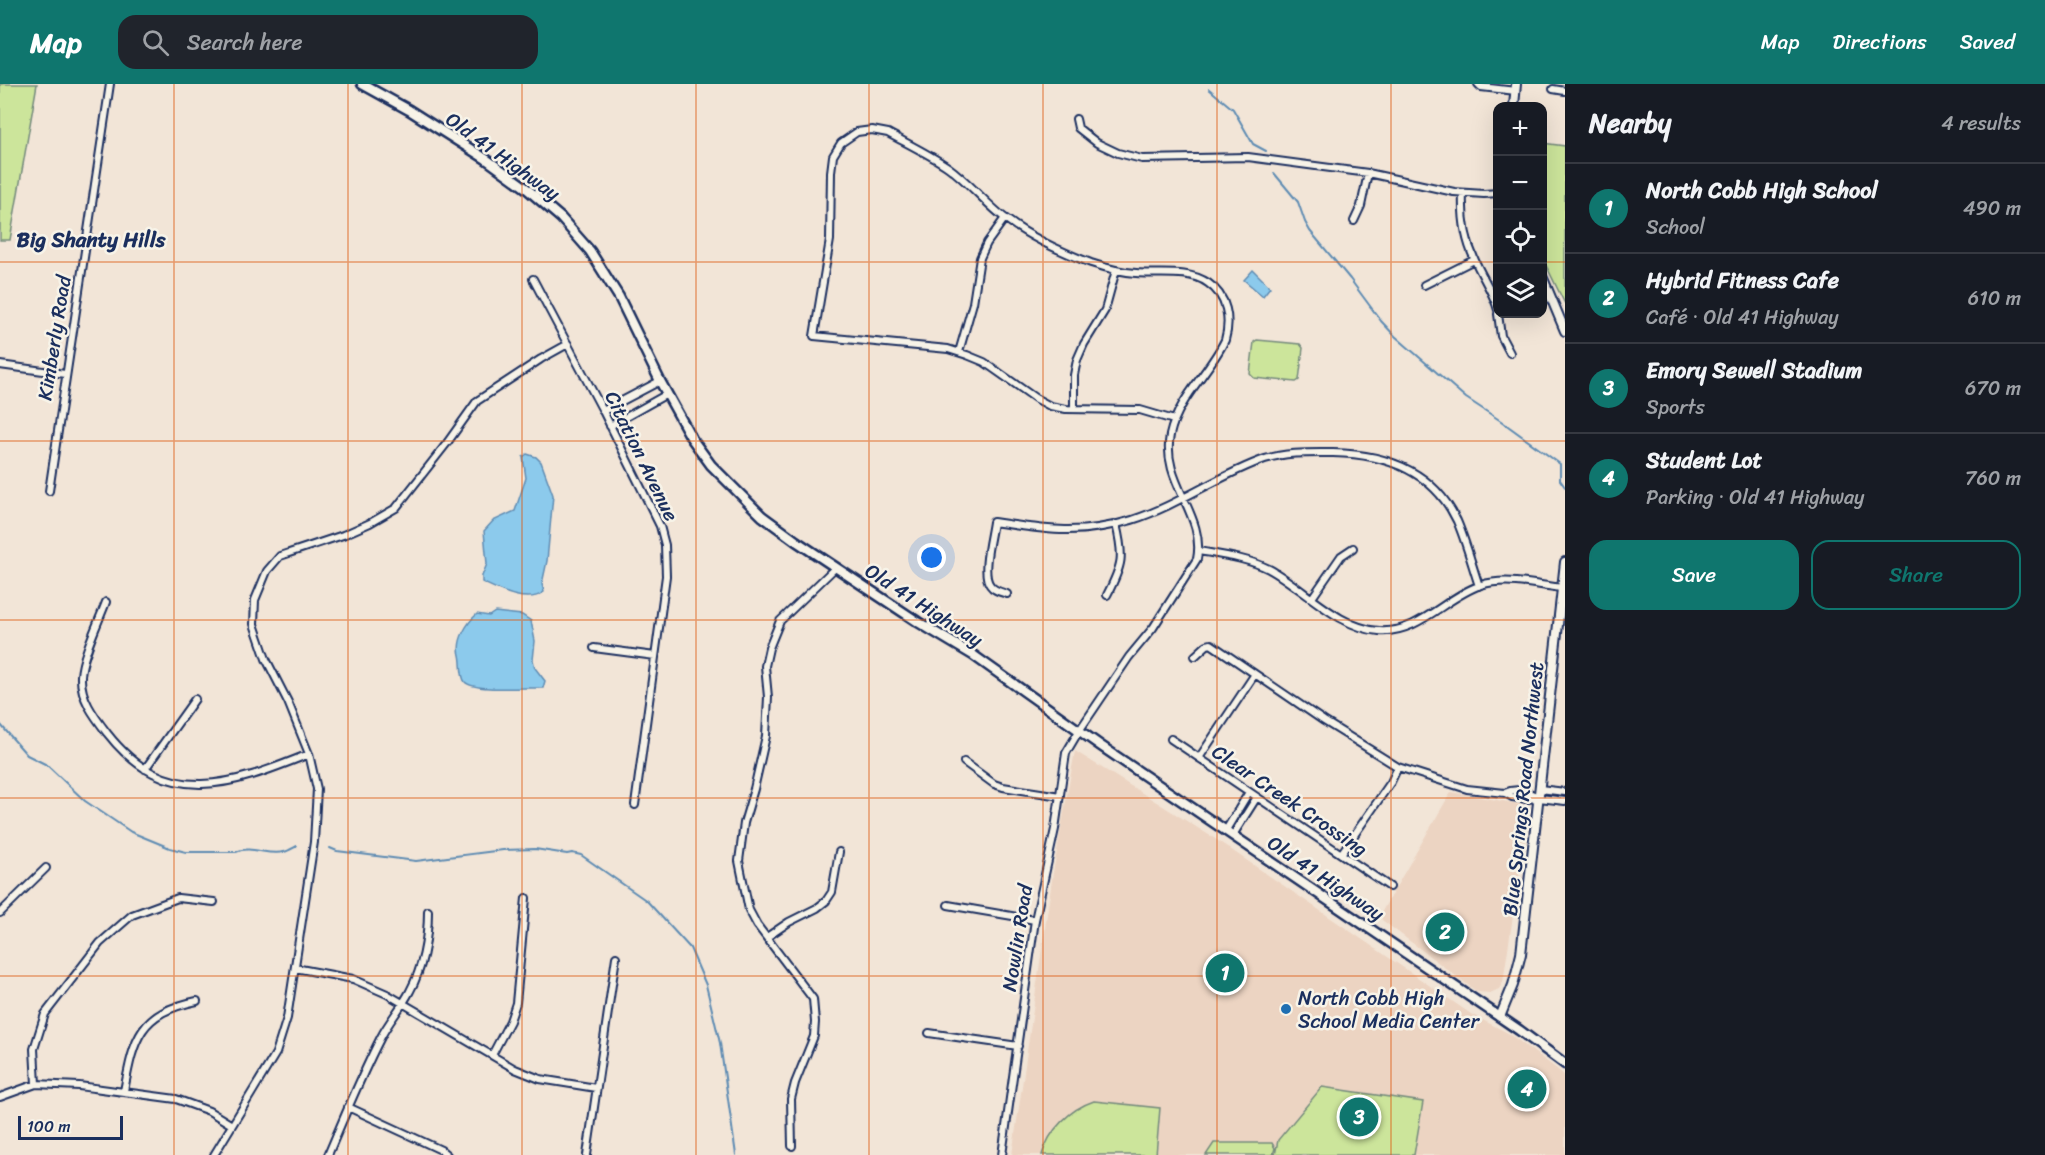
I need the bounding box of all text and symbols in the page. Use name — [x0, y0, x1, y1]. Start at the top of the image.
search box — [118, 15, 538, 69]
text: Map — [30, 18, 82, 67]
text: Search here — [187, 23, 303, 62]
text: Map — [1761, 23, 1799, 61]
text: Directions — [1832, 23, 1927, 61]
text: Saved — [1960, 23, 2015, 61]
icon: search — [139, 26, 172, 59]
text: Nearby — [1589, 100, 1671, 146]
map controls — [1493, 102, 1547, 318]
button: + — [1493, 102, 1547, 156]
street label: Old 41 Highway — [438, 103, 568, 211]
text: 4 results — [1941, 106, 2021, 141]
button: − — [1493, 156, 1547, 210]
text: North Cobb High School — [1646, 171, 1878, 210]
text: 1 — [1604, 191, 1613, 226]
text: 490 m — [1963, 191, 2021, 226]
button: locate — [1493, 210, 1547, 264]
text: School — [1646, 210, 1705, 245]
district label: Big Shanty Hills — [16, 221, 166, 259]
text: Hybrid Fitness Cafe — [1646, 261, 1839, 300]
button: layers — [1493, 264, 1547, 318]
street label: Kimberly Road — [27, 272, 82, 403]
text: 2 — [1603, 281, 1614, 316]
text: 610 m — [1968, 281, 2021, 316]
text: Café · Old 41 Highway — [1646, 300, 1839, 335]
text: Emory Sewell Stadium — [1646, 351, 1862, 390]
text: 3 — [1603, 371, 1614, 406]
text: 670 m — [1965, 371, 2021, 406]
street label: Citation Avenue — [595, 385, 688, 528]
text: Sports — [1646, 390, 1705, 425]
text: Student Lot — [1646, 441, 1762, 480]
text: 4 — [1602, 461, 1615, 496]
text: 760 m — [1965, 461, 2021, 496]
text: Parking · Old 41 Highway — [1646, 480, 1864, 515]
button: Save — [1589, 540, 1799, 610]
button: Share — [1811, 540, 2021, 610]
your location — [917, 543, 946, 572]
street label: Old 41 Highway — [858, 554, 990, 657]
street label: Blue Springs Road Northwest — [1493, 660, 1554, 918]
street label: Clear Creek Crossing — [1204, 735, 1375, 866]
street label: Old 41 Highway — [1260, 826, 1392, 931]
street label: Nowlin Road — [992, 881, 1043, 994]
pin: 2 — [1426, 910, 1464, 954]
pin: 1 — [1206, 950, 1244, 996]
place label: North Cobb High School Media Center — [1298, 981, 1481, 1039]
marker: North Cobb High School Media Center — [1279, 1002, 1293, 1016]
pin: 4 — [1508, 1066, 1546, 1112]
pin: 3 — [1340, 1094, 1378, 1140]
text: 100 m — [27, 1112, 71, 1141]
scale bar — [18, 1113, 123, 1140]

